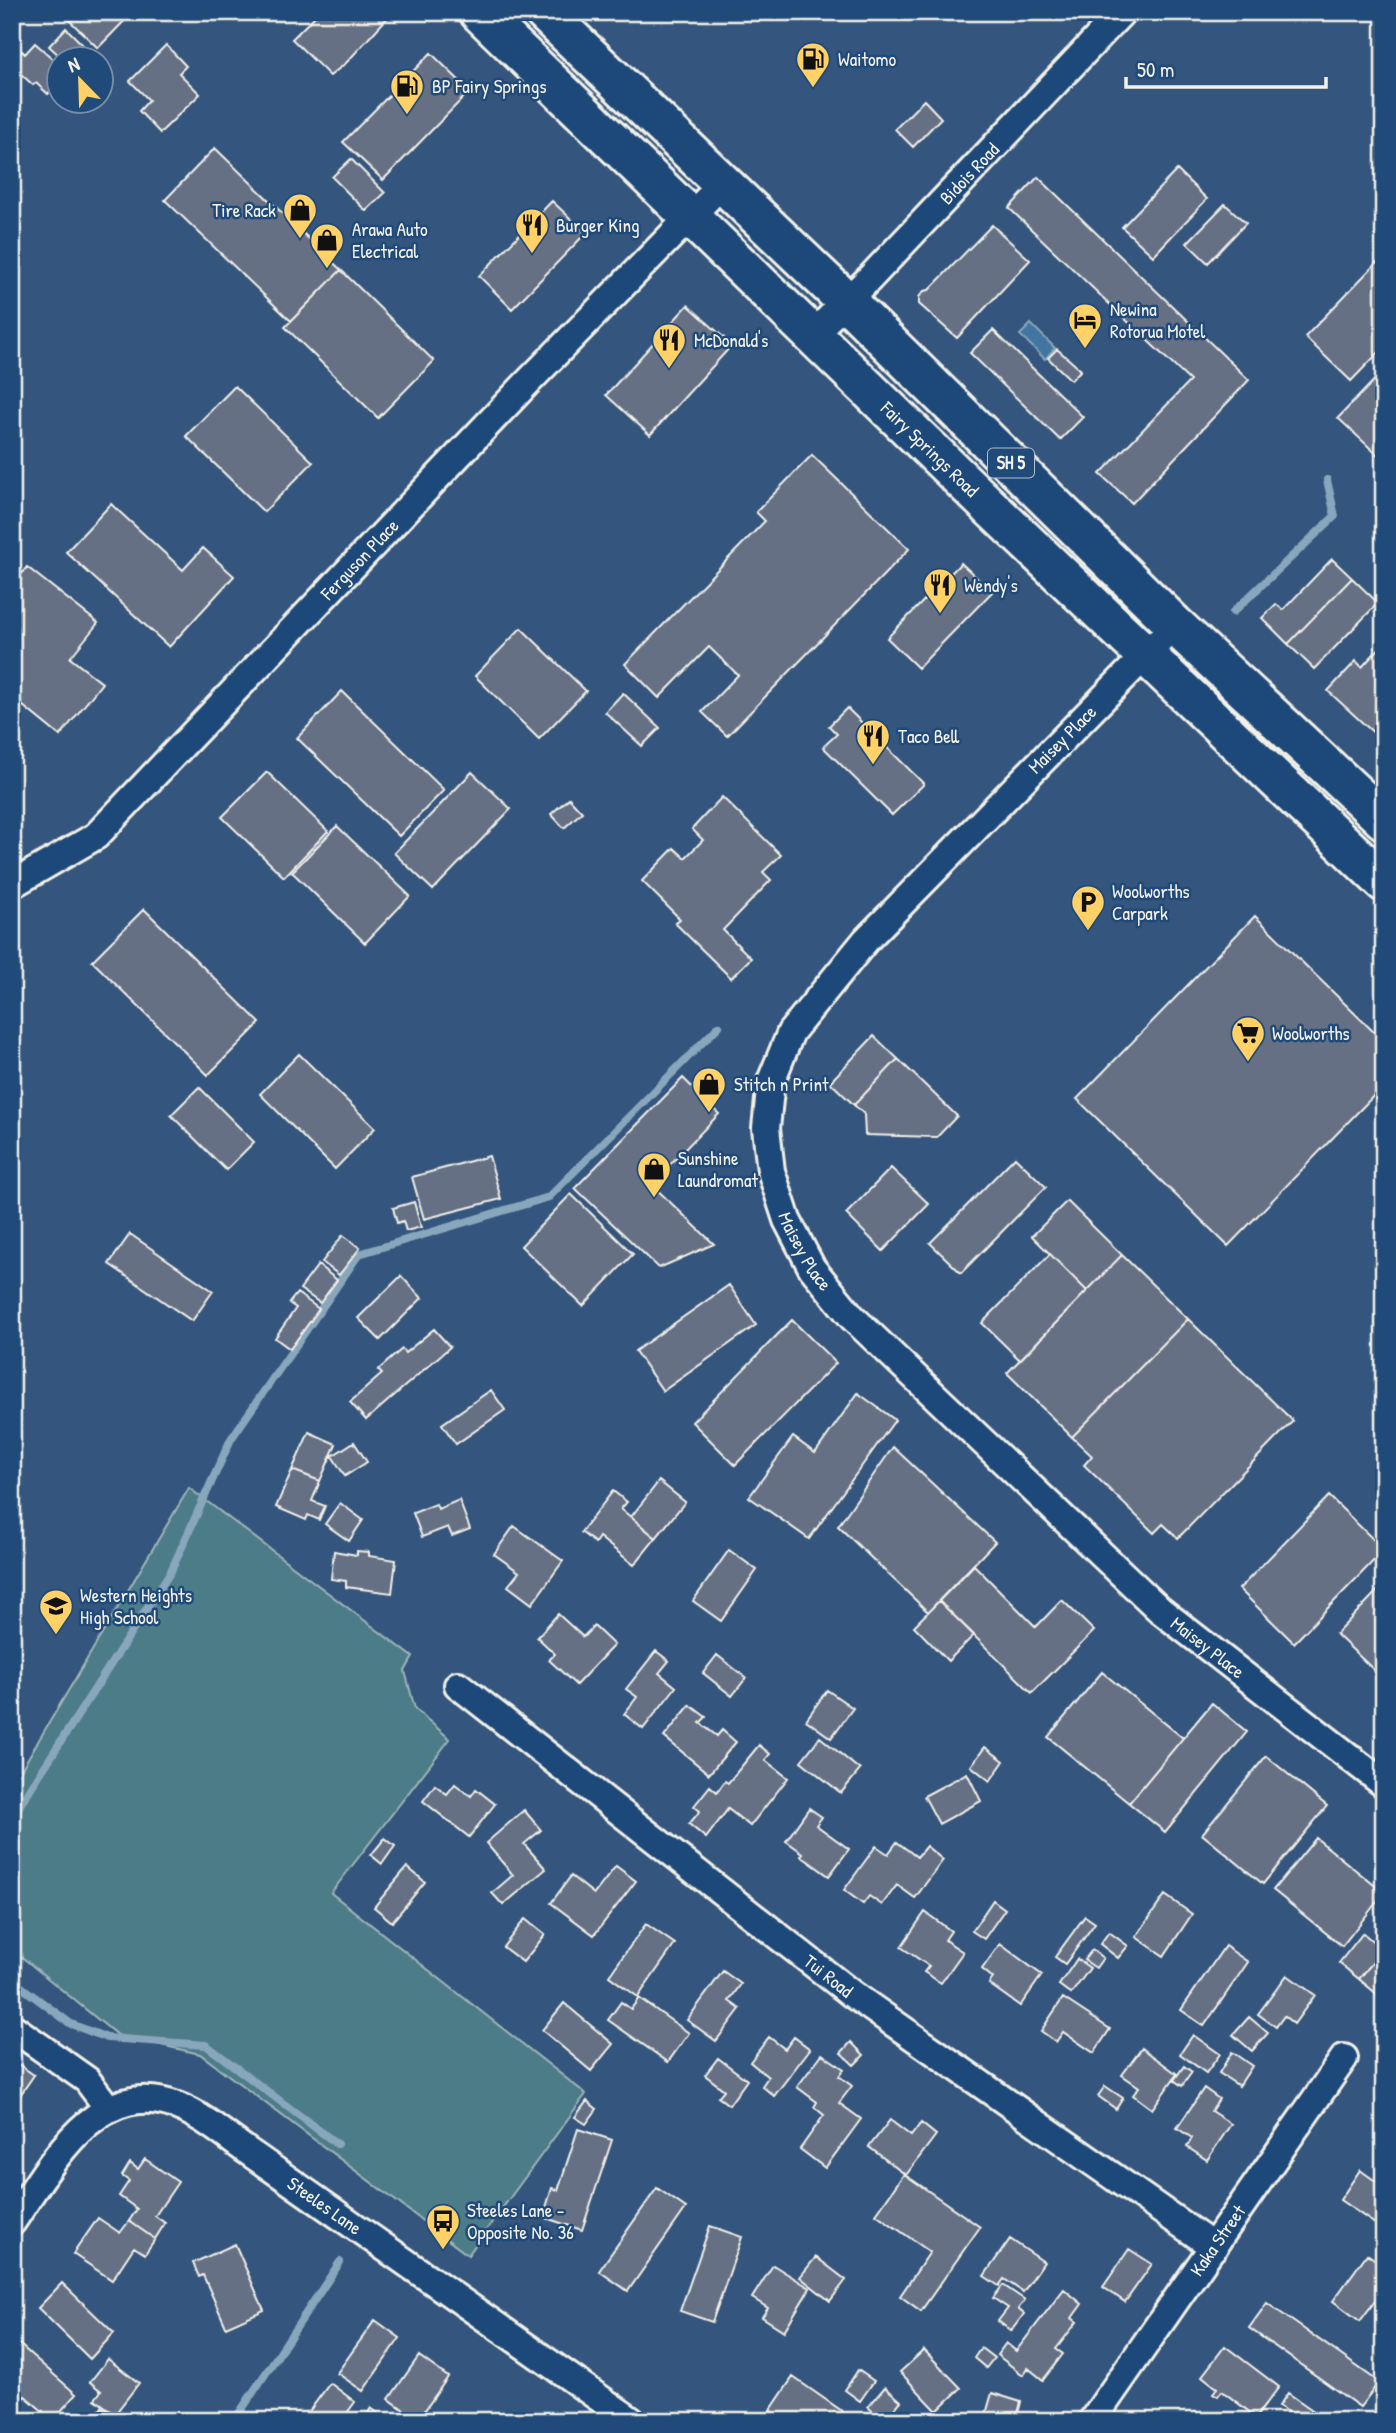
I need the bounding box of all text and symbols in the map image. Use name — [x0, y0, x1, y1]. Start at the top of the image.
fuel station icon: Waitomo — [794, 40, 832, 89]
north arrow — [46, 46, 116, 116]
place label: Waitomo — [838, 46, 897, 72]
scale bar — [1126, 46, 1326, 90]
text: N — [64, 50, 83, 78]
text: 50 m — [1137, 55, 1174, 84]
fuel station icon: BP Fairy Springs — [388, 67, 426, 116]
place label: BP Fairy Springs — [432, 73, 546, 99]
street label: Bidois Road — [933, 136, 1005, 210]
shop icon: Tire Rack — [281, 191, 319, 240]
place label: Tire Rack — [212, 197, 276, 223]
restaurant icon: Burger King — [513, 206, 551, 255]
place label: Burger King — [556, 212, 640, 238]
place label: Arawa Auto Electrical — [352, 216, 428, 264]
shop icon: Arawa Auto Electrical — [308, 221, 346, 270]
place label: Newina Rotorua Motel — [1110, 296, 1206, 344]
hotel icon: Newina Rotorua Motel — [1066, 301, 1104, 350]
restaurant icon: McDonald's — [650, 321, 688, 370]
place label: McDonald's — [694, 327, 768, 353]
street label: Fairy Springs Road — [875, 395, 985, 503]
road number: SH 5 — [988, 448, 1034, 477]
street label: Ferguson Place — [314, 513, 404, 606]
restaurant icon: Wendy's — [921, 566, 959, 615]
place label: Wendy's — [964, 572, 1018, 598]
street label: Maisey Place — [1022, 699, 1102, 779]
restaurant icon: Taco Bell — [854, 717, 892, 766]
place label: Taco Bell — [898, 723, 960, 749]
place label: Woolworths Carpark — [1112, 878, 1190, 926]
parking icon: Woolworths Carpark — [1069, 883, 1107, 932]
supermarket icon: Woolworths — [1229, 1014, 1267, 1063]
place label: Woolworths — [1272, 1020, 1350, 1046]
shop icon: Stitch n Print — [690, 1065, 728, 1114]
place label: Stitch n Print — [734, 1071, 829, 1097]
place label: Sunshine Laundromat — [678, 1145, 758, 1193]
shop icon: Sunshine Laundromat — [635, 1150, 673, 1199]
street label: Maisey Place — [772, 1209, 838, 1296]
place label: Western Heights High School — [80, 1582, 192, 1630]
school or university icon: Western Heights High School — [37, 1587, 75, 1636]
street label: Maisey Place — [1166, 1610, 1250, 1684]
street label: Tui Road — [798, 1948, 859, 2004]
street label: Steeles Lane — [282, 2170, 367, 2241]
place label: Steeles Lane - Opposite No. 36 — [467, 2197, 574, 2245]
street label: Kaka Street — [1184, 2199, 1252, 2281]
bus stop icon: Steeles Lane - Opposite No. 36 — [424, 2202, 462, 2251]

